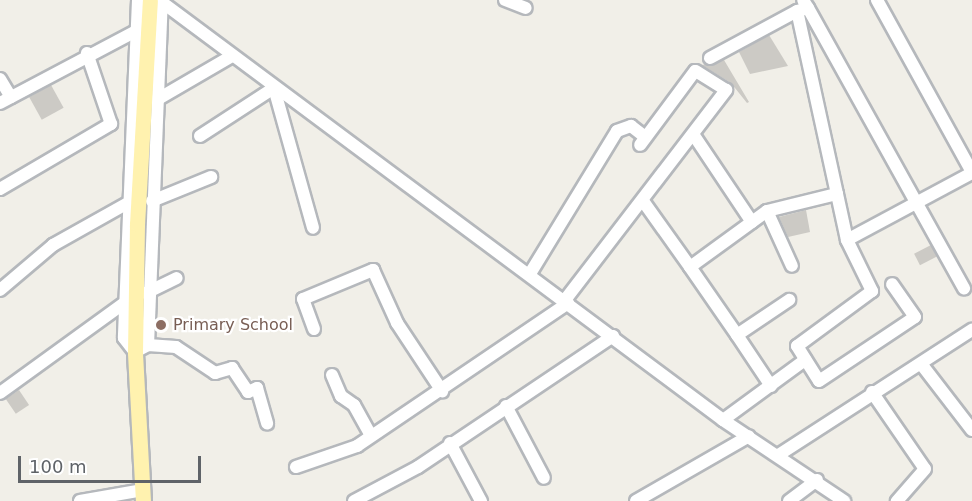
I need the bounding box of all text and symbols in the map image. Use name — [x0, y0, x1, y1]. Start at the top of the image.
place label: Primary School — [173, 315, 293, 335]
marker: Primary School — [154, 318, 168, 332]
scale bar — [21, 444, 204, 482]
text: 100 m — [29, 456, 87, 477]

